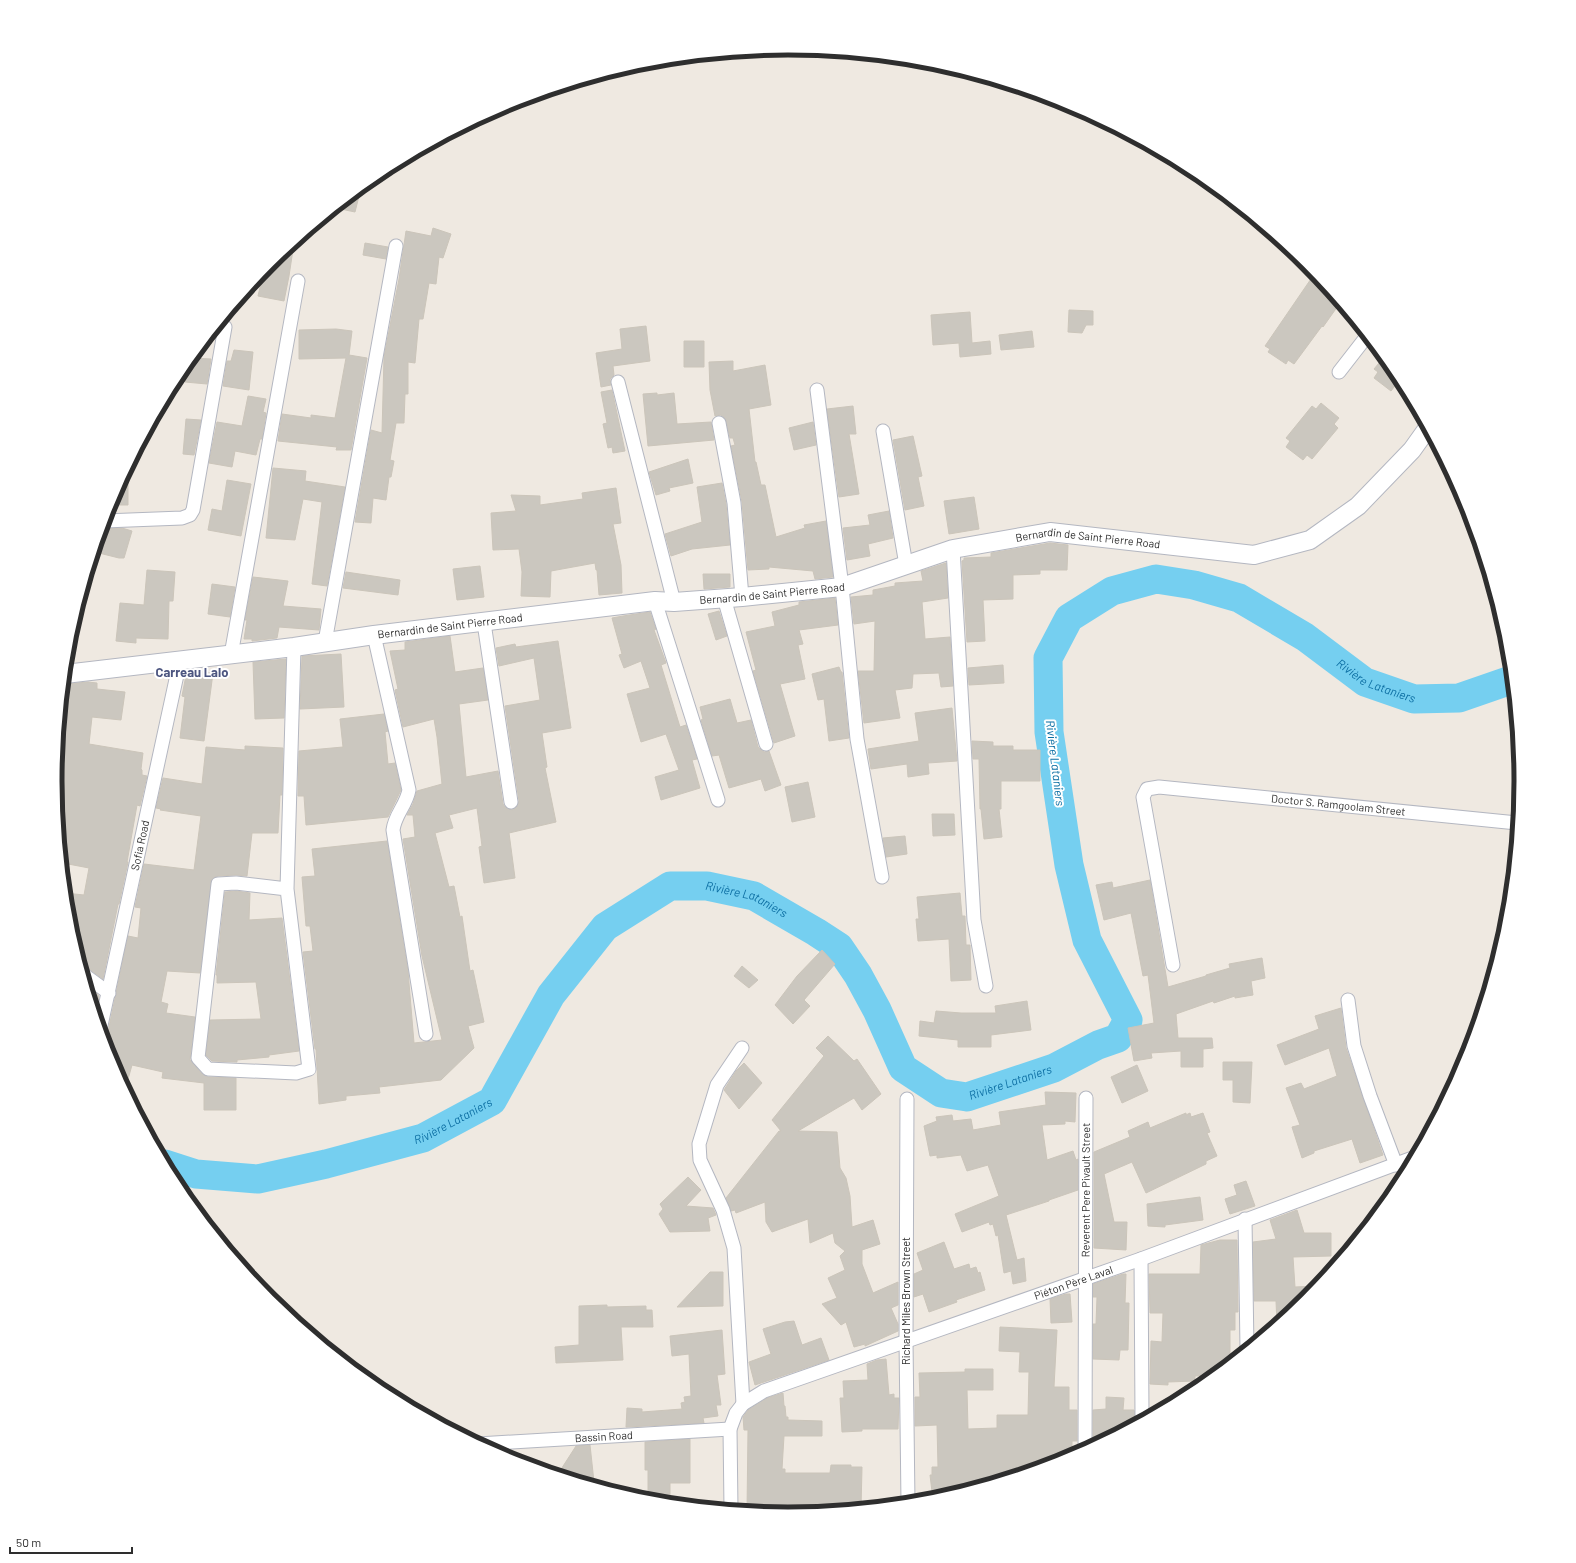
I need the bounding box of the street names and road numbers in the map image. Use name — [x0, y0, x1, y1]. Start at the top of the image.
street label: Bernardin de Saint Pierre Road — [1014, 525, 1161, 550]
street label: Bernardin de Saint Pierre Road — [699, 580, 845, 606]
street label: Bernardin de Saint Pierre Road — [377, 610, 523, 641]
street label: Doctor S. Ramgoolam Street — [1271, 791, 1406, 818]
street label: Sofia Road — [128, 819, 151, 872]
street label: Reverent Pere Pivault Street — [1079, 1123, 1092, 1257]
street label: Richard Miles Brown Street — [899, 1237, 912, 1365]
street label: Piéton Père Laval — [1032, 1262, 1114, 1302]
street label: Bassin Road — [574, 1428, 633, 1444]

